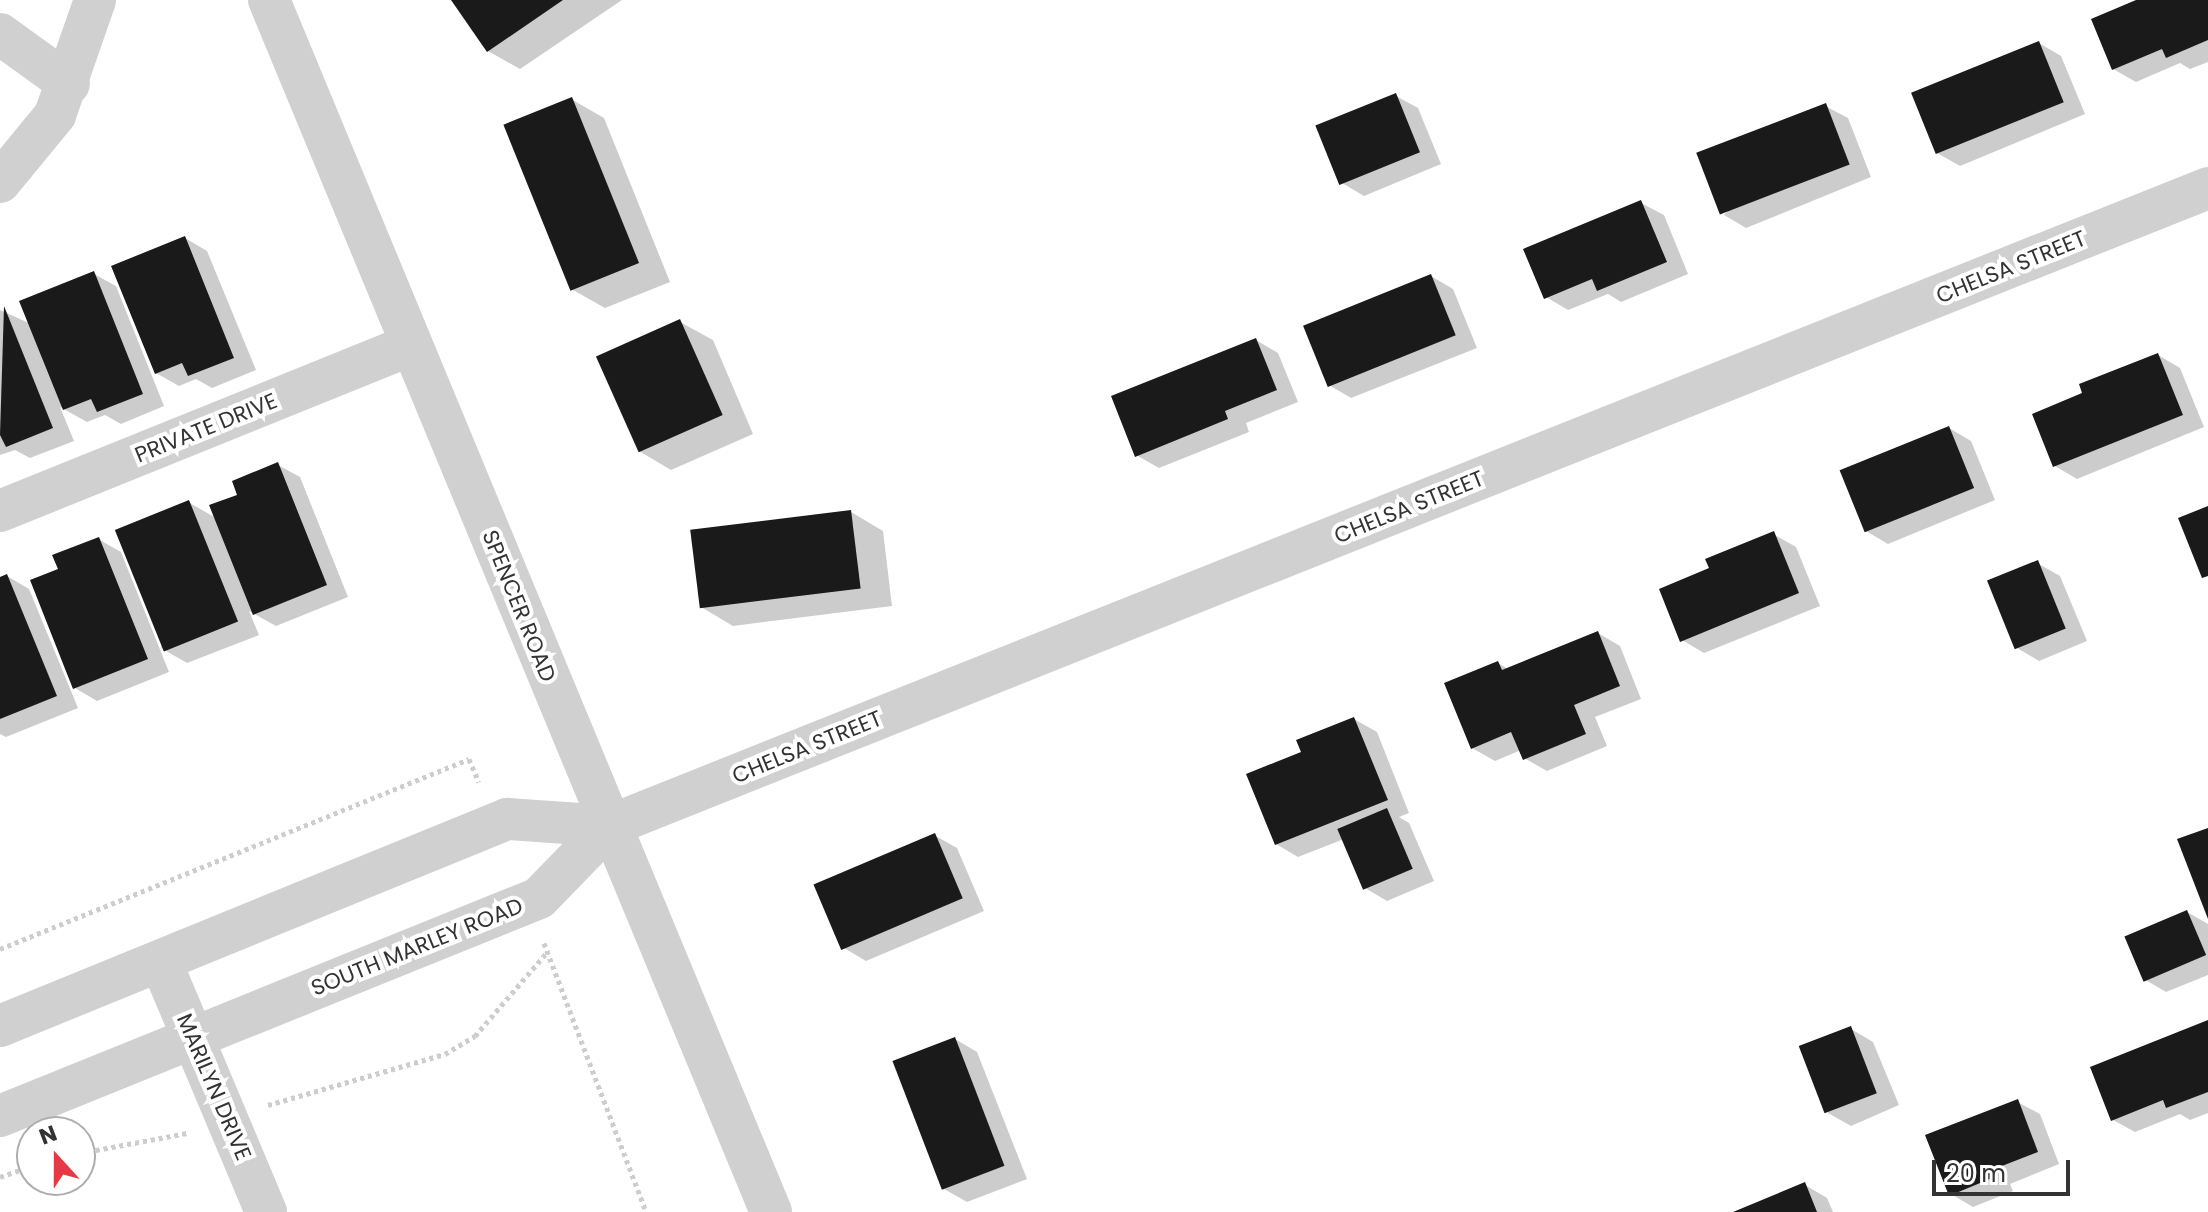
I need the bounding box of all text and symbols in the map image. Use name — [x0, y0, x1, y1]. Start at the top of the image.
street label: CHELSA STREET — [1932, 225, 2090, 309]
street label: PRIVATE DRIVE — [131, 388, 281, 468]
street label: CHELSA STREET — [1330, 465, 1488, 549]
street label: SPENCER ROAD — [477, 526, 561, 686]
street label: CHELSA STREET — [728, 705, 886, 789]
street label: SOUTH MARLEY ROAD — [307, 892, 527, 1002]
street label: MARILYN DRIVE — [171, 1010, 257, 1164]
north arrow — [16, 1116, 96, 1196]
text: N — [35, 1118, 61, 1152]
scale bar — [1936, 1144, 2074, 1194]
text: 20 m — [1946, 1157, 2006, 1190]

